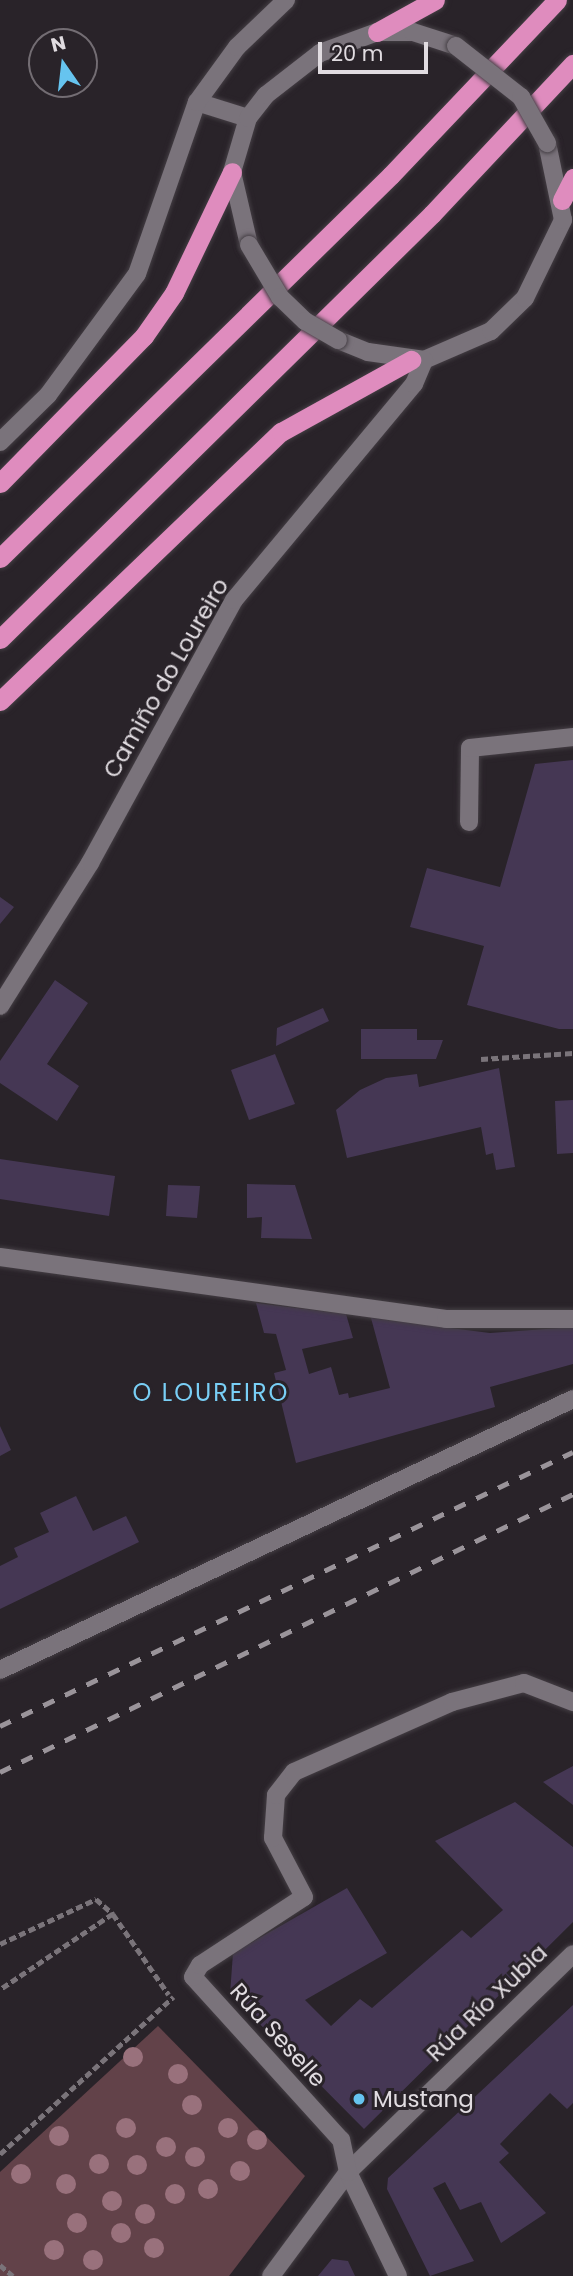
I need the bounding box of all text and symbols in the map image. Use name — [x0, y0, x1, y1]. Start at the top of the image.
north arrow — [28, 28, 98, 98]
scale bar — [321, 28, 431, 72]
text: N — [48, 29, 68, 59]
text: 20 m — [331, 39, 384, 68]
street label: Camiño do Loureiro — [98, 573, 234, 783]
district label: O LOUREIRO — [134, 1379, 288, 1407]
street label: Rúa Río Xubia — [421, 1939, 553, 2067]
street label: Rúa Seselle — [224, 1977, 332, 2093]
place label: Mustang — [373, 2085, 474, 2113]
marker: Mustang — [351, 2091, 367, 2107]

